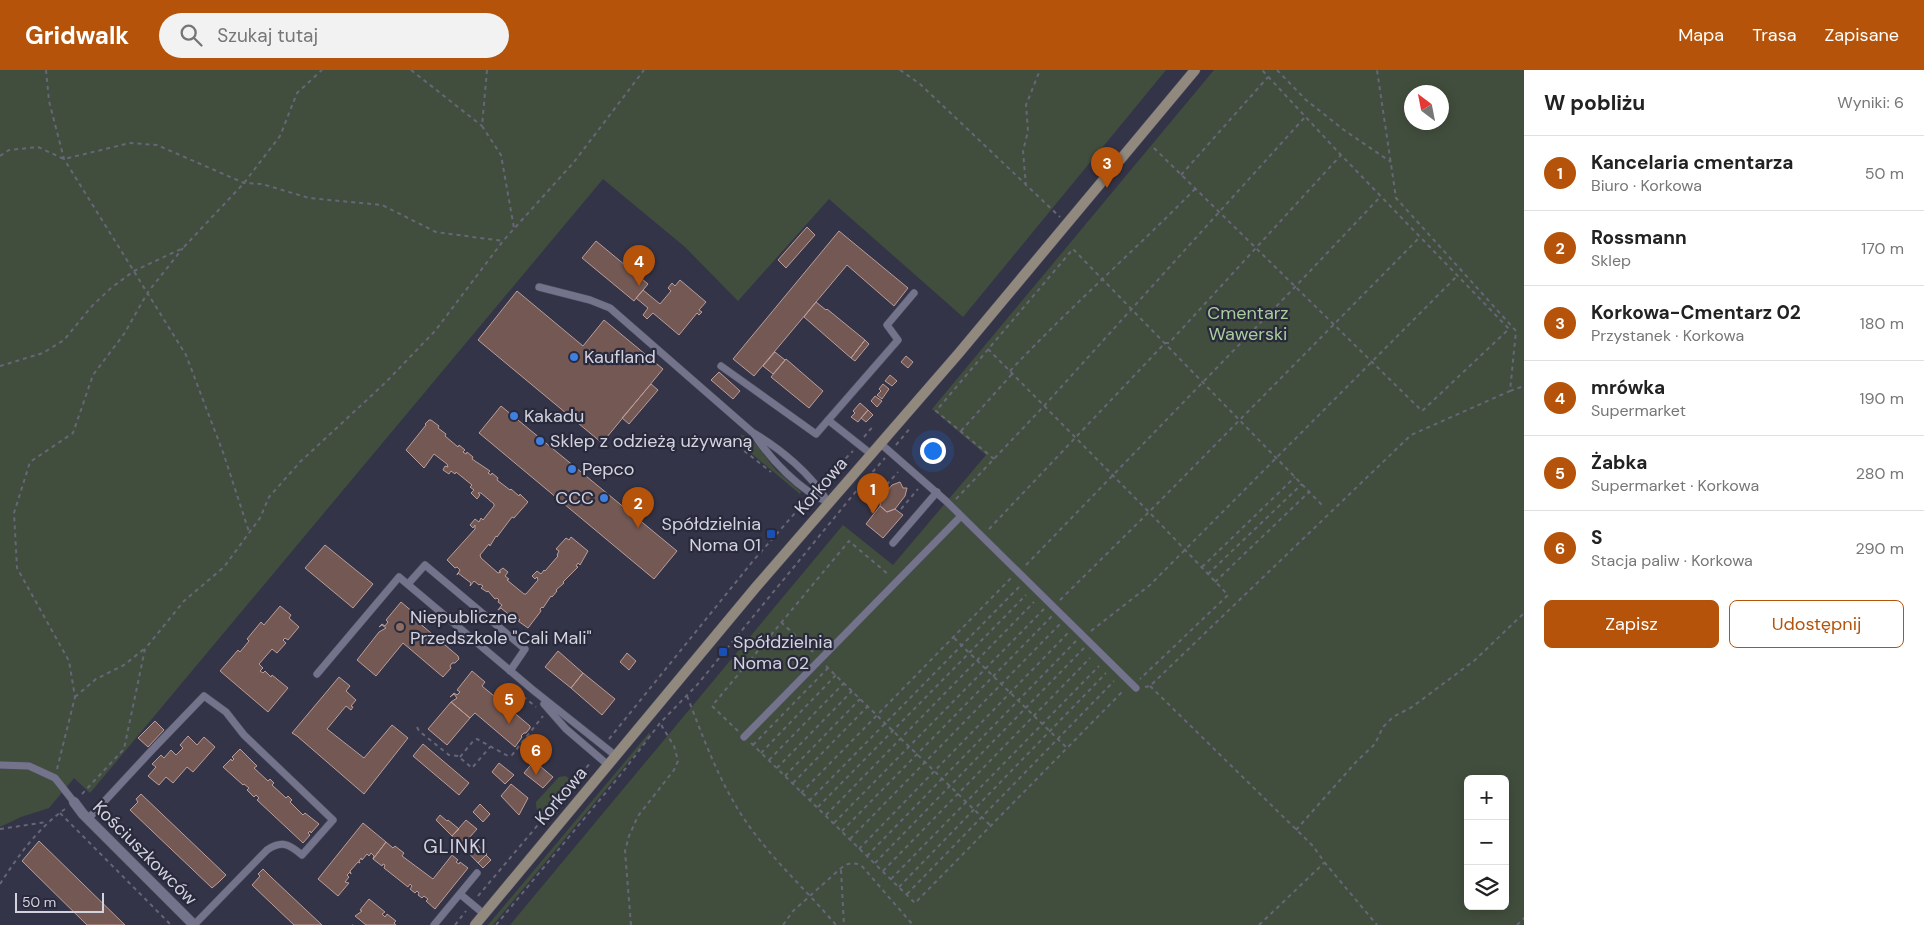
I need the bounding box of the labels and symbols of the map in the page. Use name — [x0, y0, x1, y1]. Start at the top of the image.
north arrow — [1404, 85, 1449, 130]
pin: 3 — [1091, 147, 1123, 188]
pin: 4 — [623, 245, 655, 286]
park label: Cmentarz Wawerski — [1207, 301, 1289, 346]
place label: Kaufland — [584, 345, 656, 369]
marker: Kaufland — [568, 351, 580, 363]
place label: Kakadu — [524, 404, 584, 428]
marker: Kakadu — [508, 410, 520, 422]
place label: Sklep z odzieżą używaną — [550, 429, 752, 453]
marker: Sklep z odzieżą używaną — [534, 435, 546, 447]
your location — [920, 438, 946, 464]
street label: Korkowa — [789, 452, 853, 520]
place label: Pepco — [582, 457, 634, 481]
marker: Pepco — [566, 463, 578, 475]
pin: 1 — [857, 473, 889, 514]
place label: CCC — [555, 486, 594, 510]
pin: 2 — [622, 487, 654, 528]
marker: CCC — [598, 492, 610, 504]
place label: Spółdzielnia Noma 01 — [662, 512, 761, 557]
marker: Spółdzielnia Noma 01 — [765, 528, 777, 540]
place label: Niepubliczne Przedszkole "Cali Mali" — [410, 605, 592, 650]
marker: Niepubliczne Przedszkole "Cali Mali" — [394, 621, 406, 633]
place label: Spółdzielnia Noma 02 — [733, 630, 832, 675]
marker: Spółdzielnia Noma 02 — [717, 646, 729, 658]
pin: 5 — [493, 683, 525, 724]
pin: 6 — [520, 734, 552, 775]
street label: Korkowa — [530, 762, 592, 830]
street label: Kościuszkowców — [88, 796, 203, 911]
district label: GLINKI — [423, 834, 487, 859]
scale bar — [15, 890, 104, 913]

